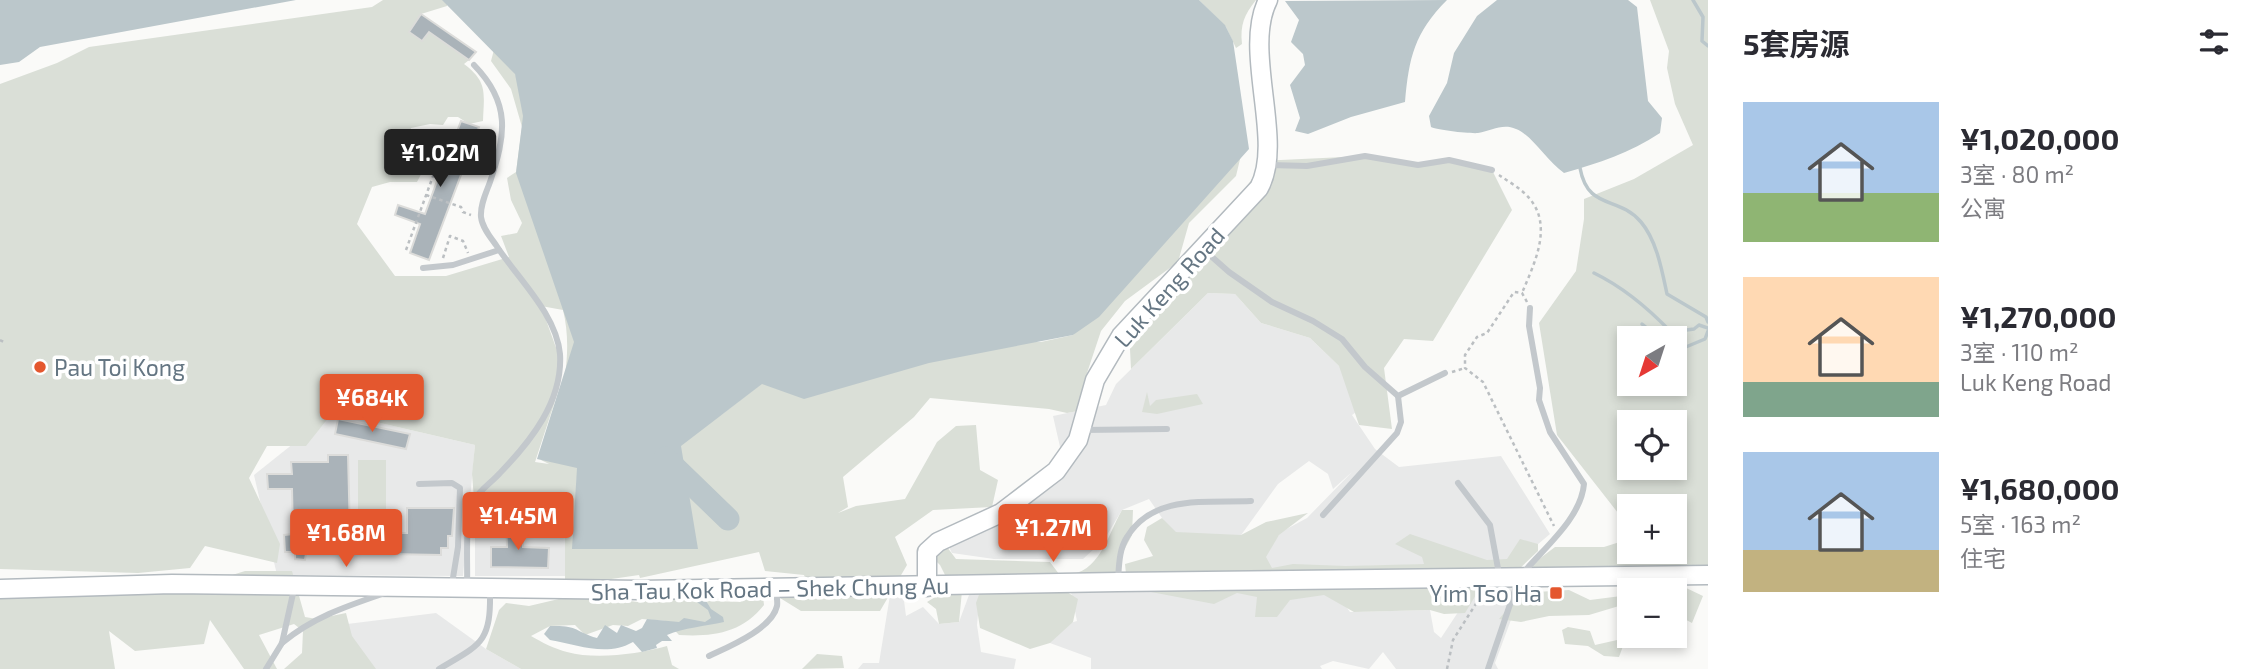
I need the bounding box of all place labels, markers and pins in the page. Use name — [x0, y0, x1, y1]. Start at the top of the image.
pin: ¥1.02M — [383, 130, 497, 189]
place label: Pau Toi Kong — [54, 353, 185, 381]
marker: Pau Toi Kong — [32, 359, 48, 375]
pin: ¥684K — [323, 374, 421, 434]
pin: ¥1.45M — [461, 492, 575, 552]
pin: ¥1.27M — [996, 504, 1110, 564]
pin: ¥1.68M — [289, 510, 403, 569]
place label: Yim Tso Ha — [1430, 579, 1542, 607]
marker: Yim Tso Ha — [1548, 585, 1564, 601]

